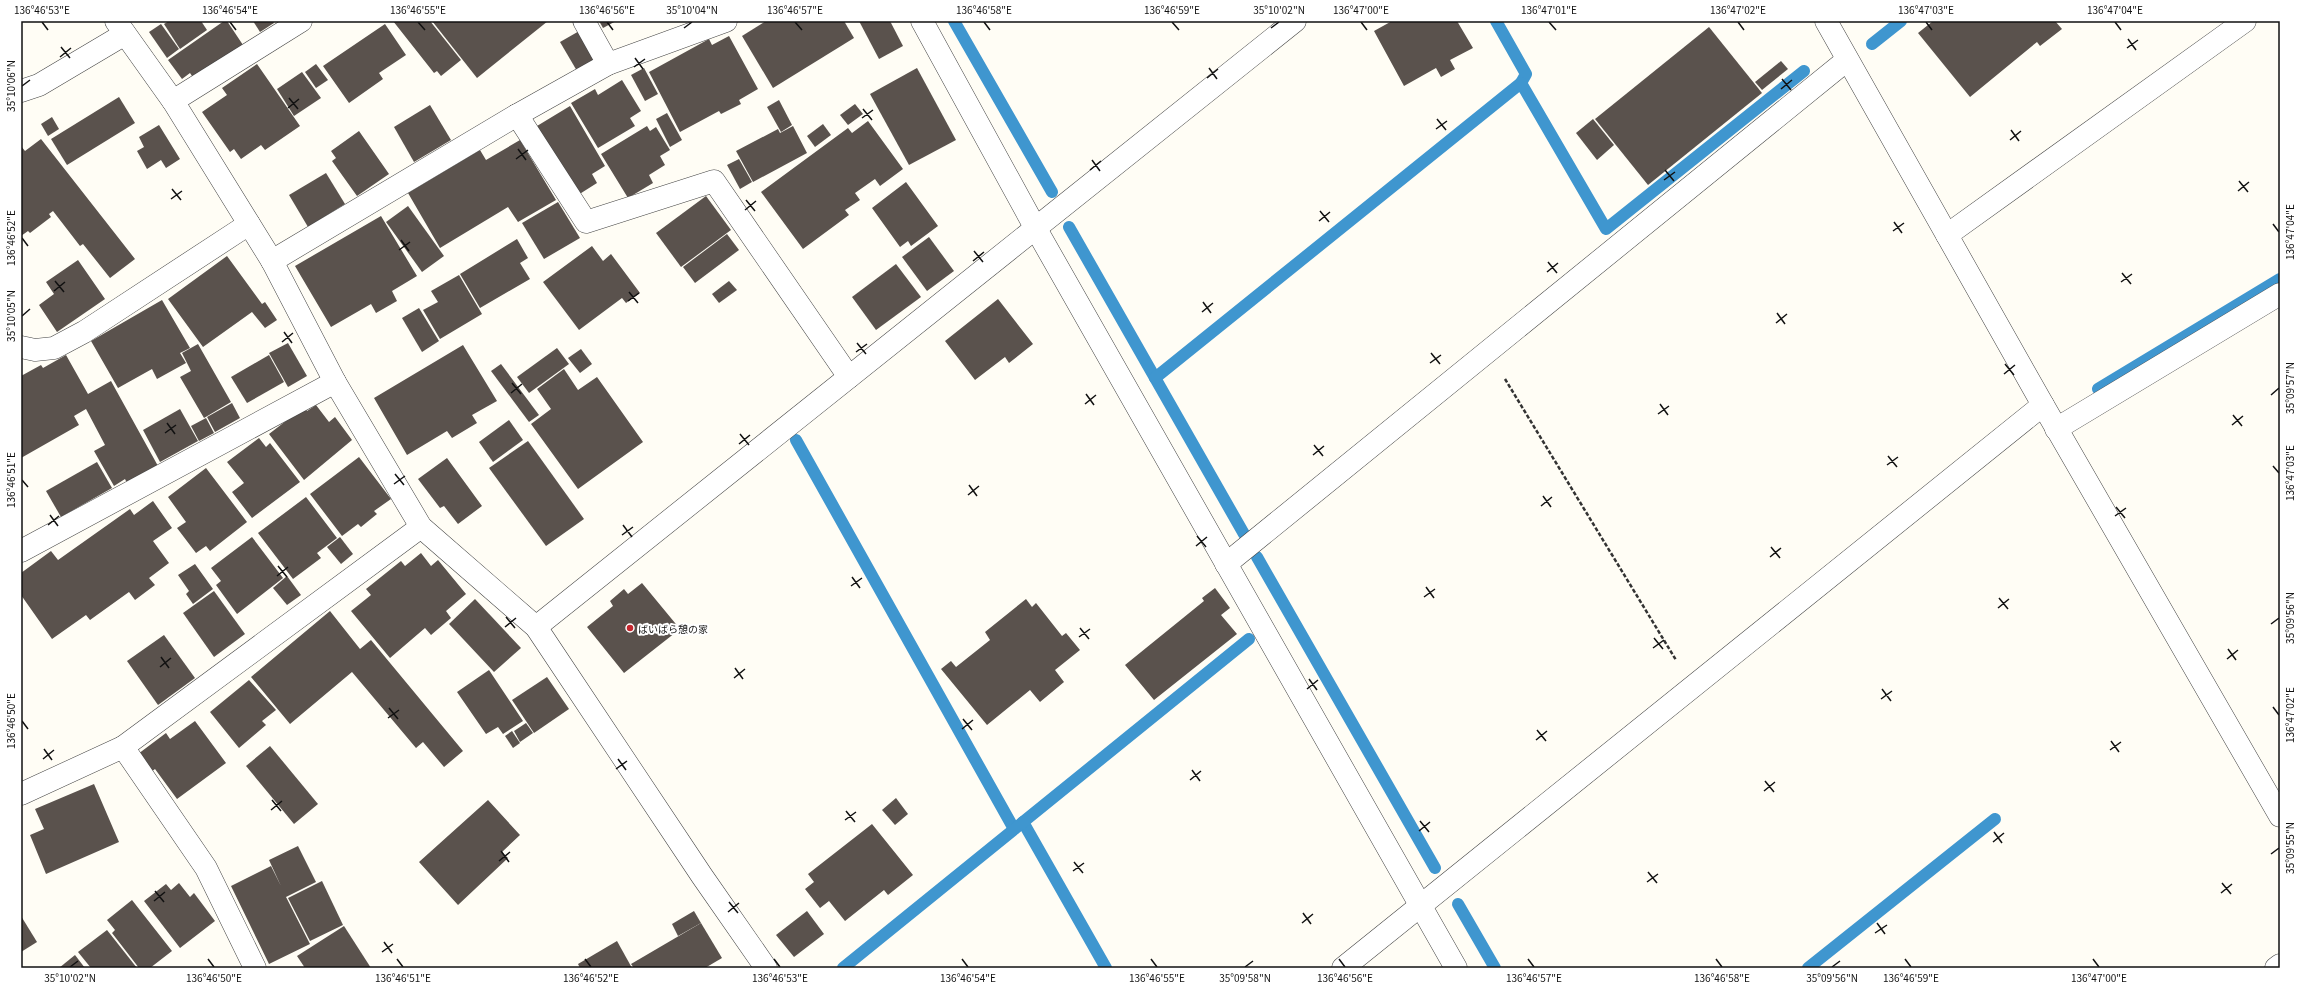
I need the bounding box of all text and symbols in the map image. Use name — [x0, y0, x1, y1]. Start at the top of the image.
text: 136°46'53"E — [14, 2, 70, 17]
text: 136°46'54"E — [202, 2, 258, 17]
text: 136°46'55"E — [390, 2, 446, 17]
text: 136°46'56"E — [579, 2, 635, 17]
text: 35°10'04"N — [666, 2, 718, 17]
text: 136°46'57"E — [767, 2, 823, 17]
text: 136°46'58"E — [956, 2, 1012, 17]
text: 136°46'59"E — [1144, 2, 1200, 17]
text: 35°10'02"N — [1253, 2, 1305, 17]
text: 136°47'00"E — [1333, 2, 1389, 17]
text: 136°47'01"E — [1521, 2, 1577, 17]
text: 136°47'02"E — [1710, 2, 1766, 17]
text: 136°47'03"E — [1898, 2, 1954, 17]
text: 136°47'04"E — [2087, 2, 2143, 17]
text: 35°10'06"N — [3, 60, 18, 112]
text: 136°47'04"E — [2282, 204, 2297, 260]
text: 136°46'52"E — [3, 210, 18, 266]
text: 35°10'05"N — [3, 290, 18, 342]
text: 35°09'57"N — [2282, 362, 2297, 414]
text: 136°47'03"E — [2282, 445, 2297, 501]
text: 136°46'51"E — [3, 452, 18, 508]
text: 35°09'56"N — [2282, 592, 2297, 644]
place label: ばいばら憩の家 — [638, 621, 708, 636]
marker: ばいばら憩の家 — [625, 623, 635, 633]
text: 136°47'02"E — [2282, 687, 2297, 743]
text: 136°46'50"E — [3, 693, 18, 749]
text: 35°09'55"N — [2282, 822, 2297, 874]
text: 35°10'02"N — [44, 970, 96, 985]
text: 136°46'50"E — [186, 970, 242, 985]
text: 136°46'51"E — [375, 970, 431, 985]
text: 136°46'52"E — [563, 970, 619, 985]
text: 136°46'53"E — [752, 970, 808, 985]
text: 136°46'54"E — [940, 970, 996, 985]
text: 136°46'55"E — [1129, 970, 1185, 985]
text: 35°09'58"N — [1219, 970, 1271, 985]
text: 136°46'56"E — [1317, 970, 1373, 985]
text: 136°46'57"E — [1506, 970, 1562, 985]
text: 136°46'58"E — [1694, 970, 1750, 985]
text: 35°09'56"N — [1806, 970, 1858, 985]
text: 136°46'59"E — [1883, 970, 1939, 985]
text: 136°47'00"E — [2071, 970, 2127, 985]

